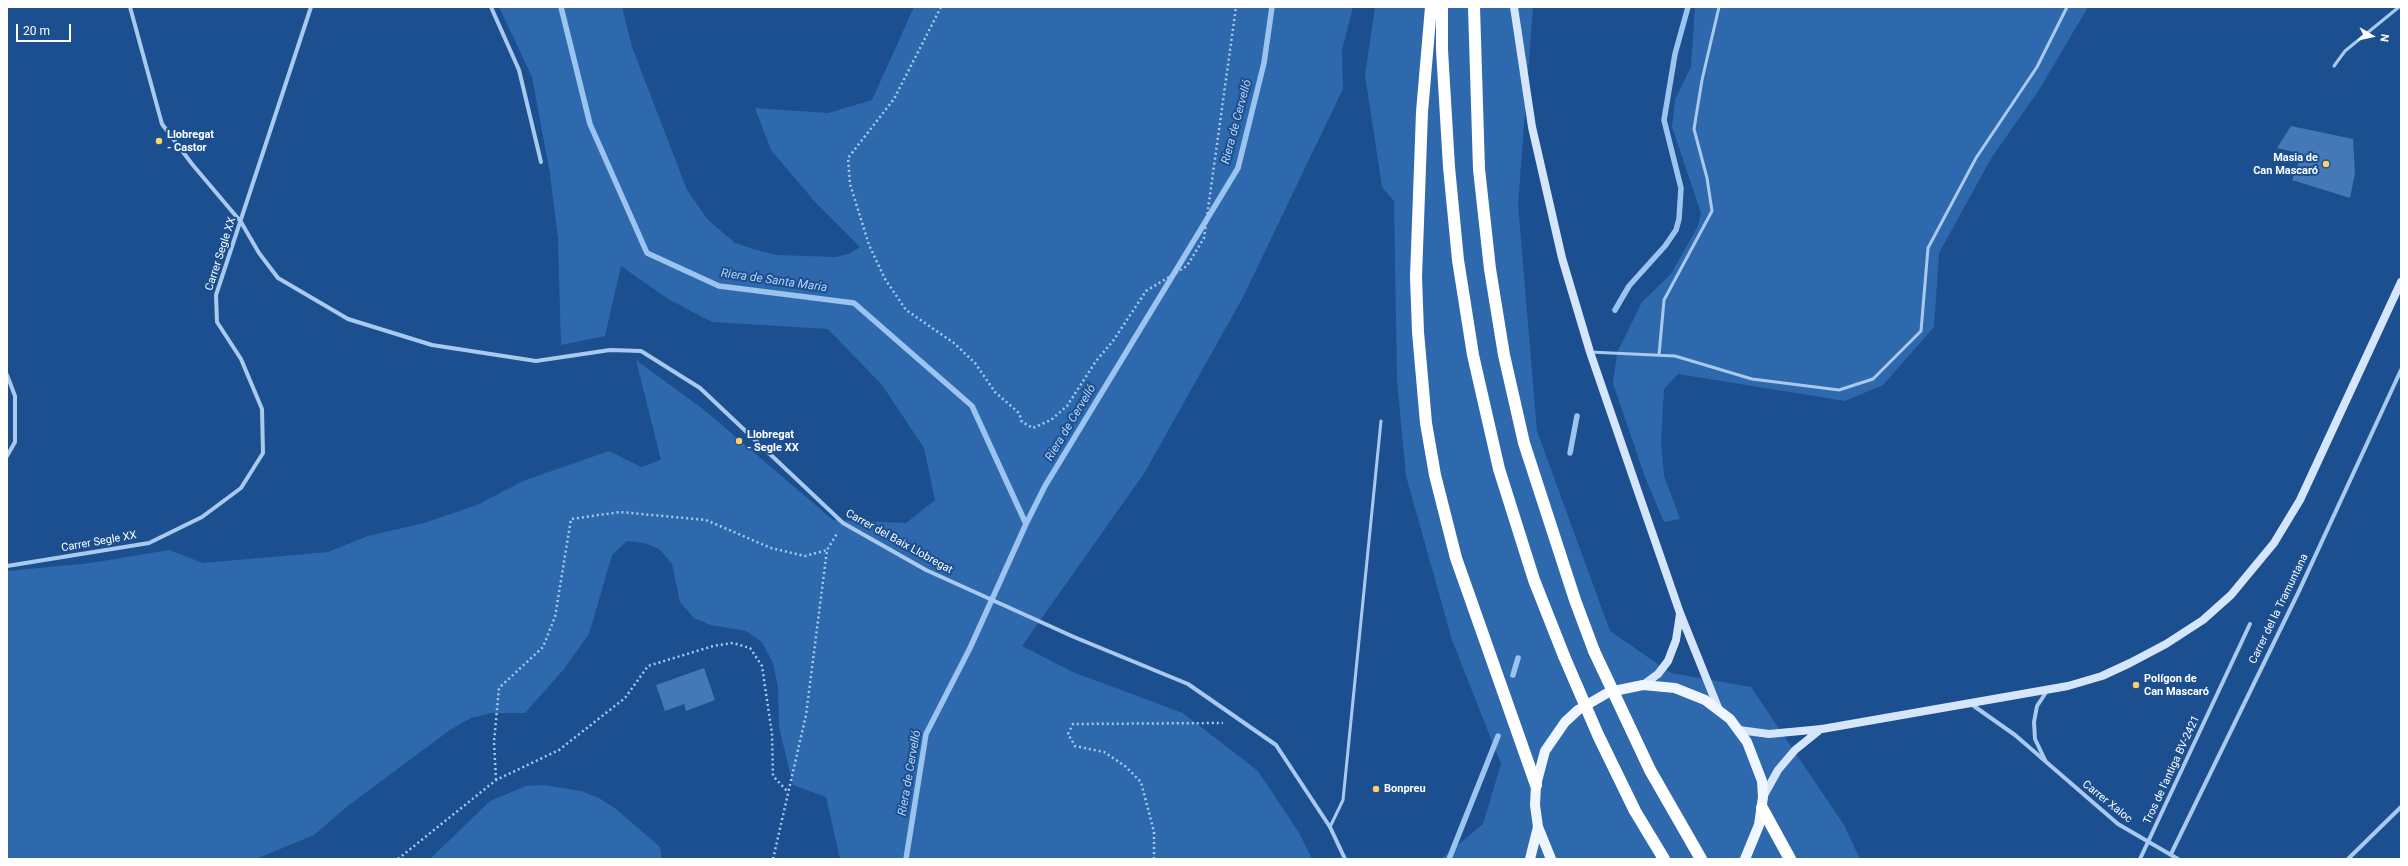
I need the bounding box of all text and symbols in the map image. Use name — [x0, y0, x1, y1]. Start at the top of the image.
scale bar — [18, 16, 73, 42]
north arrow — [2352, 16, 2392, 56]
text: 20 m — [23, 24, 50, 38]
text: N — [2377, 33, 2391, 43]
water label: Riera de Cervelló — [1219, 78, 1255, 166]
place label: Llobregat - Castor — [167, 128, 214, 154]
marker: Llobregat - Castor — [154, 136, 164, 146]
place label: Masia de Can Mascaró — [2253, 151, 2318, 177]
marker: Masia de Can Mascaró — [2321, 159, 2331, 169]
street label: Carrer Segle XX — [203, 216, 239, 292]
water label: Riera de Santa Maria — [720, 266, 828, 296]
water label: Riera de Cervelló — [1043, 382, 1099, 464]
place label: Llobregat - Segle XX — [747, 428, 799, 454]
marker: Llobregat - Segle XX — [734, 436, 744, 446]
street label: Carrer del Baix Llobregat — [843, 507, 955, 577]
street label: Carrer Segle XX — [60, 529, 138, 555]
street label: Carrer del la Tramuntana — [2247, 552, 2311, 666]
place label: Polígon de Can Mascaró — [2144, 672, 2209, 698]
marker: Polígon de Can Mascaró — [2131, 680, 2141, 690]
street label: Tros de l'antiga BV-2421 — [2141, 714, 2203, 826]
water label: Riera de Cervelló — [895, 729, 925, 817]
street label: Carrer Xaloc — [2079, 778, 2135, 826]
place label: Bonpreu — [1384, 782, 1426, 796]
marker: Bonpreu — [1371, 784, 1381, 794]

